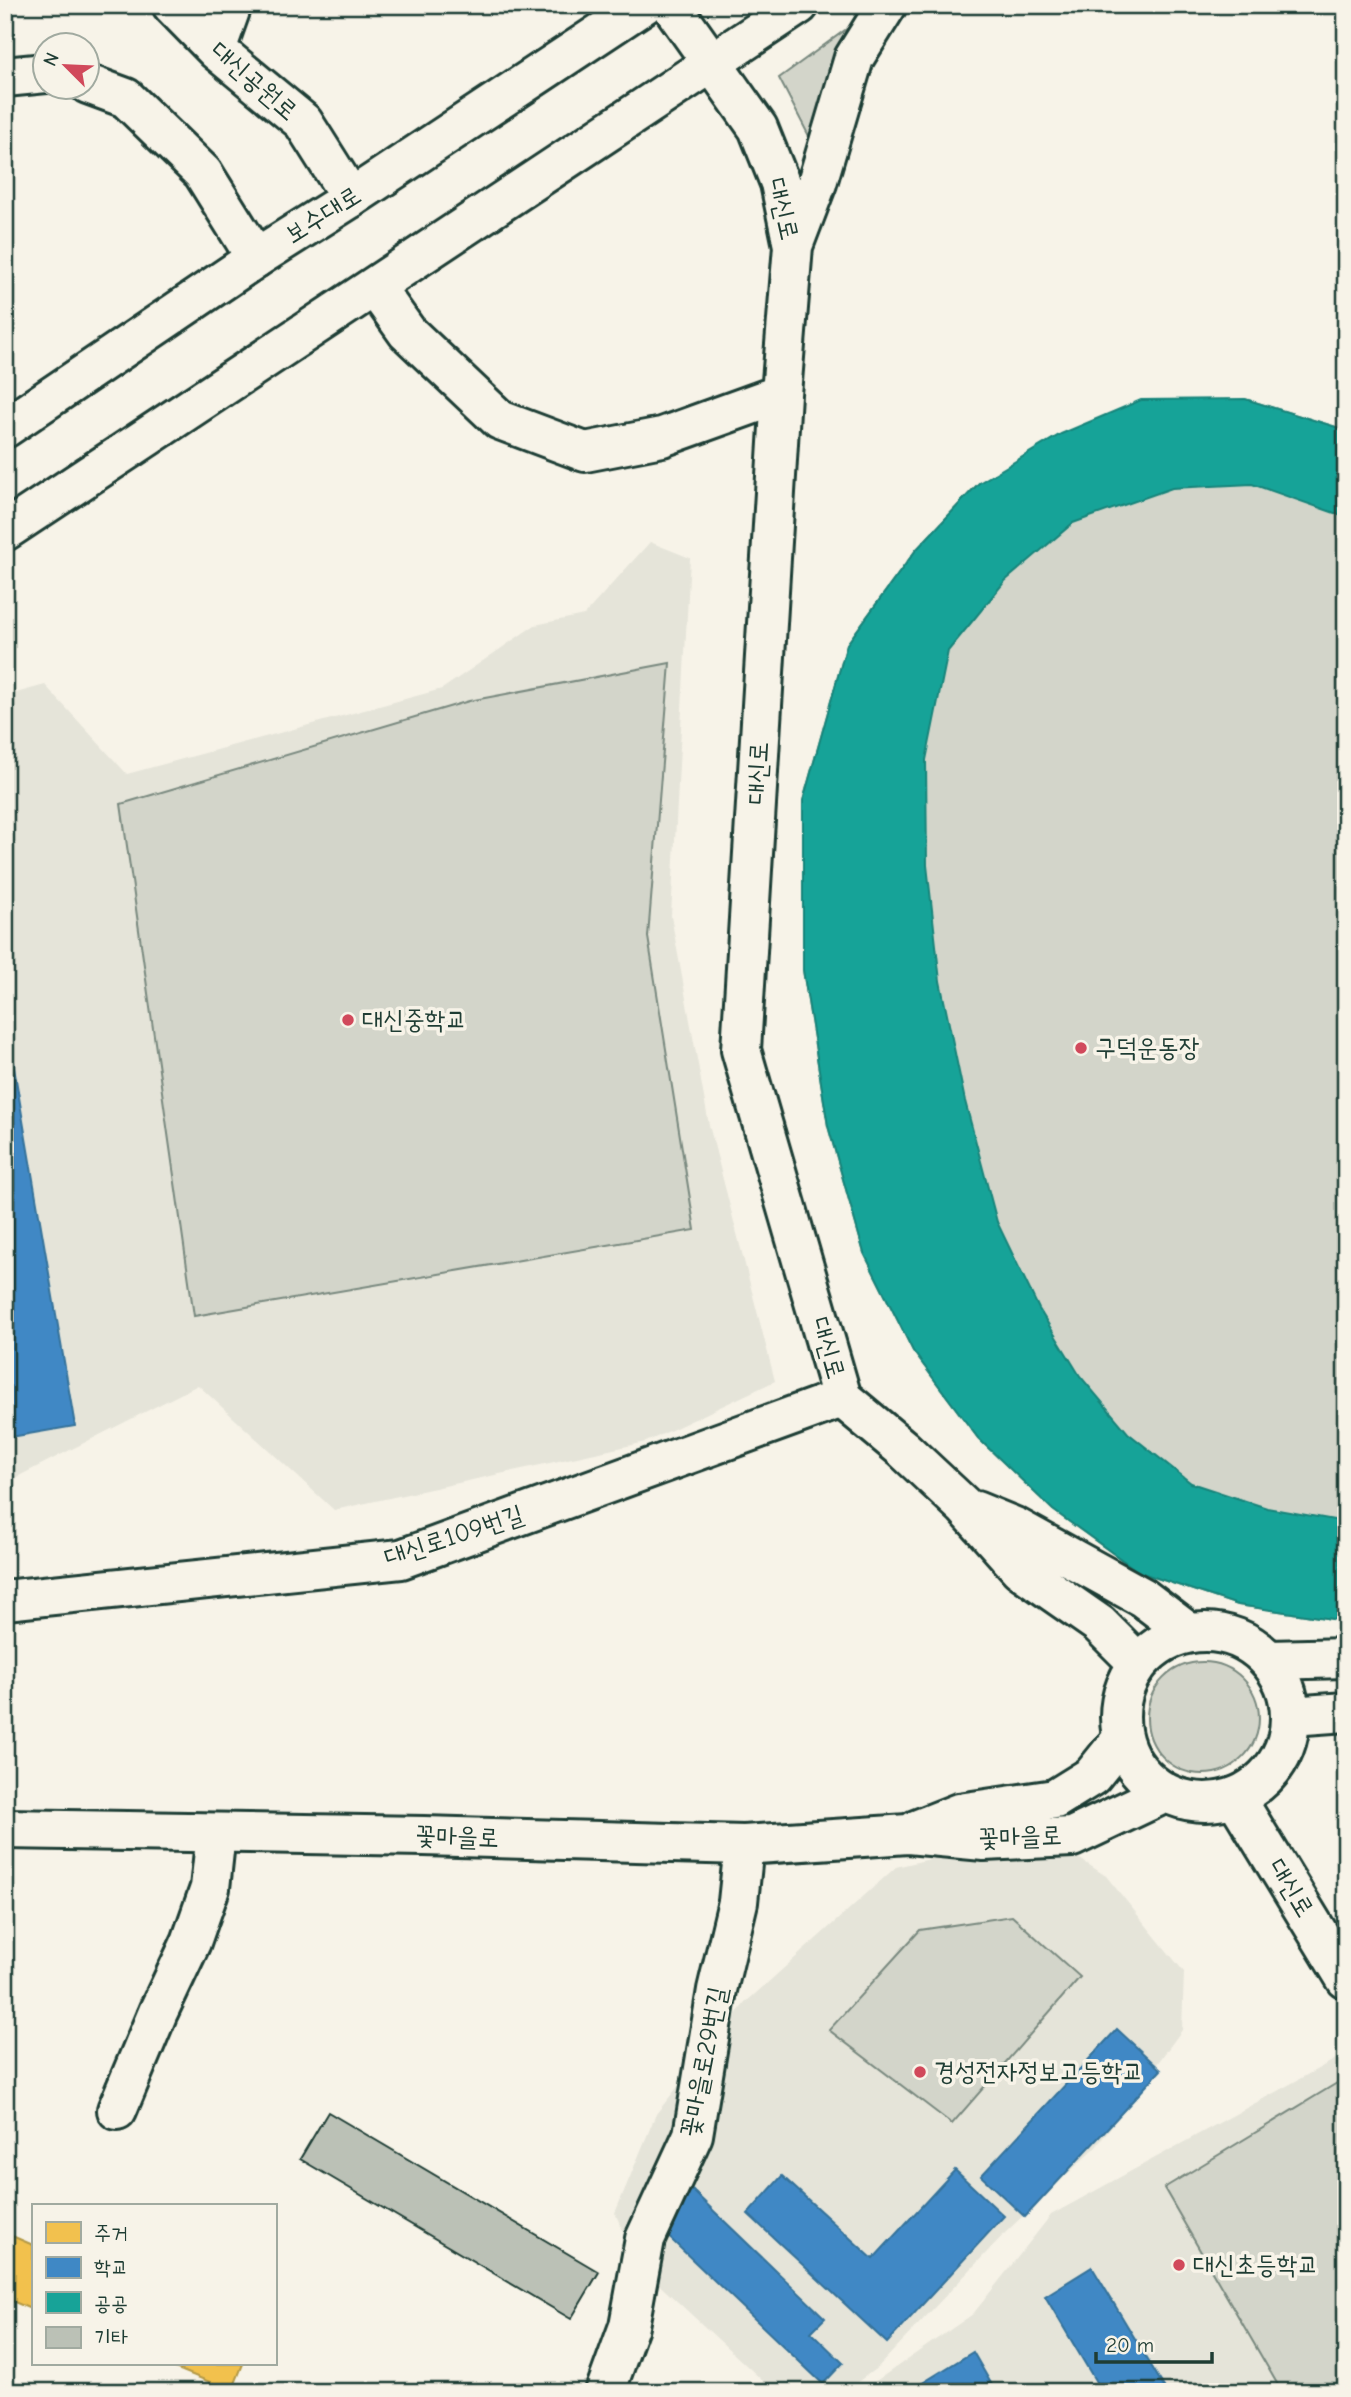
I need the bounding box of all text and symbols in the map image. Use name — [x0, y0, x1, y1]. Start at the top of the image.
north arrow — [32, 32, 102, 102]
street label: 대신공원로 — [205, 35, 303, 127]
text: N — [39, 49, 64, 70]
street label: 대신로 — [761, 175, 805, 243]
street label: 보수대로 — [280, 180, 366, 250]
street label: 대신로 — [741, 741, 775, 805]
place label: 대신중학교 — [362, 1005, 467, 1035]
marker: 대신중학교 — [340, 1012, 356, 1028]
place label: 구덕운동장 — [1095, 1033, 1200, 1063]
marker: 구덕운동장 — [1073, 1040, 1089, 1056]
street label: 대신로 — [805, 1314, 851, 1382]
street label: 대신로109번길 — [381, 1499, 527, 1573]
street label: 꽃마을로 — [415, 1821, 499, 1853]
street label: 꽃마을로 — [978, 1821, 1062, 1853]
street label: 대신로 — [1262, 1853, 1320, 1923]
street label: 꽃마을로29번길 — [675, 1984, 733, 2140]
place label: 경성전자정보고등학교 — [934, 2057, 1143, 2087]
marker: 경성전자정보고등학교 — [912, 2064, 928, 2080]
legend — [32, 2204, 276, 2366]
text: 주거 — [94, 2221, 128, 2245]
place label: 대신초등학교 — [1193, 2250, 1319, 2280]
text: 학교 — [94, 2255, 128, 2279]
marker: 대신초등학교 — [1171, 2257, 1187, 2273]
text: 공공 — [94, 2291, 128, 2315]
scale bar — [1096, 2320, 1211, 2364]
text: 기타 — [94, 2325, 128, 2349]
text: 20 m — [1106, 2333, 1154, 2357]

